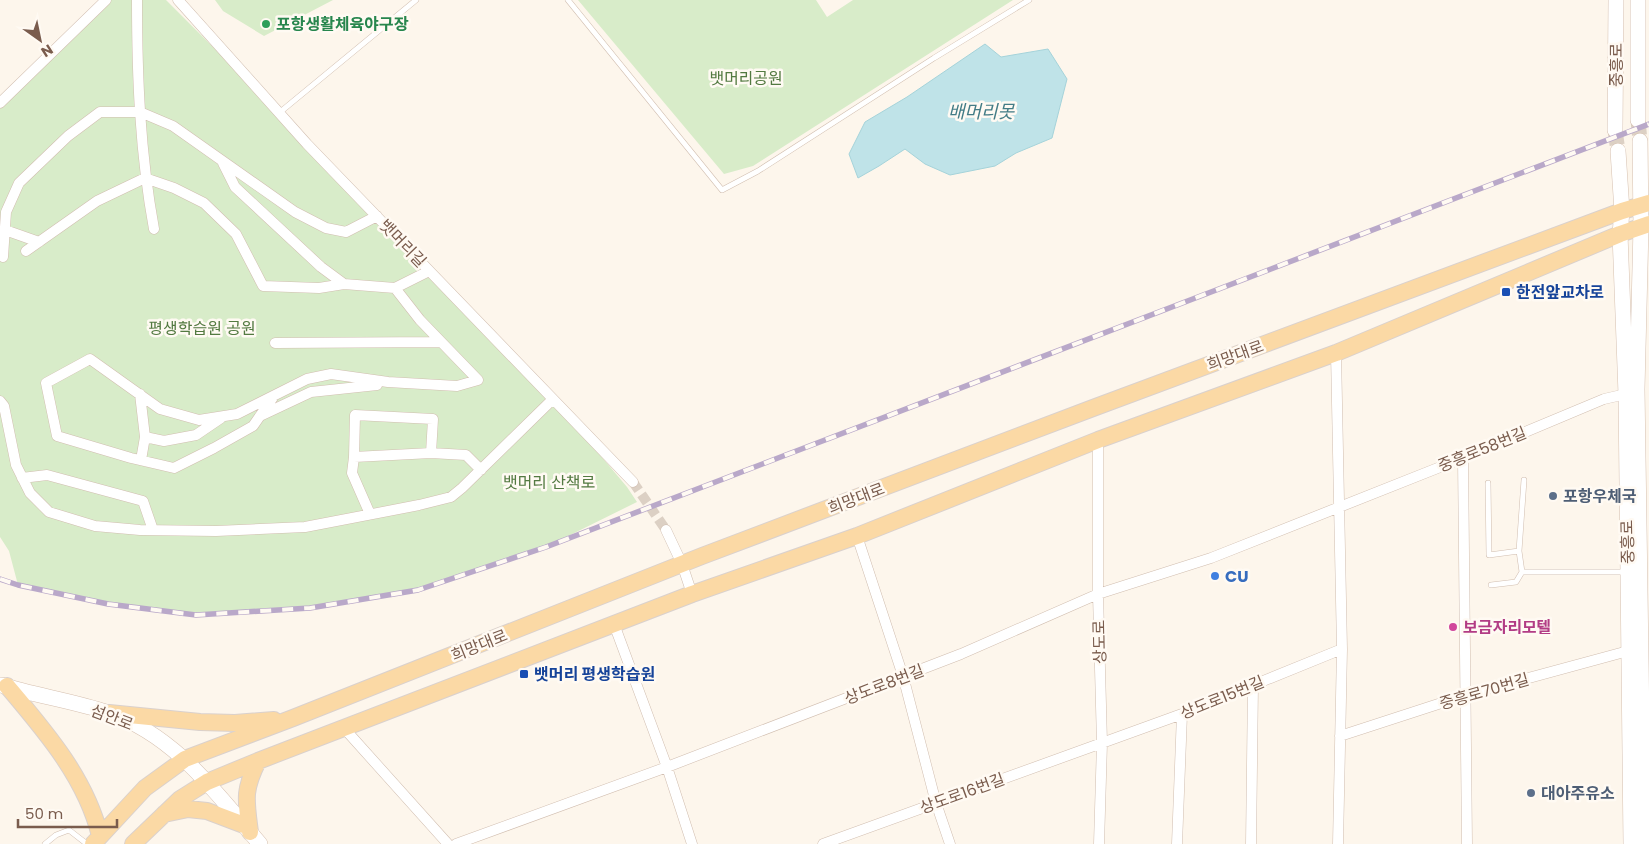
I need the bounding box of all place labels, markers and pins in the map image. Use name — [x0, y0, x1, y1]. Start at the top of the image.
place label: 포항생활체육야구장 — [276, 13, 409, 36]
marker: 포항생활체육야구장 — [260, 18, 272, 30]
place label: 한전앞교차로 — [1516, 281, 1604, 304]
marker: 한전앞교차로 — [1500, 286, 1512, 298]
place label: 포항우체국 — [1563, 485, 1637, 508]
marker: 포항우체국 — [1547, 490, 1559, 502]
place label: CU — [1225, 565, 1248, 588]
marker: CU — [1209, 570, 1221, 582]
place label: 보금자리모텔 — [1463, 616, 1551, 639]
marker: 보금자리모텔 — [1447, 621, 1459, 633]
place label: 뱃머리 평생학습원 — [534, 663, 655, 686]
marker: 뱃머리 평생학습원 — [518, 668, 530, 680]
place label: 대아주유소 — [1541, 782, 1615, 805]
marker: 대아주유소 — [1525, 787, 1537, 799]

